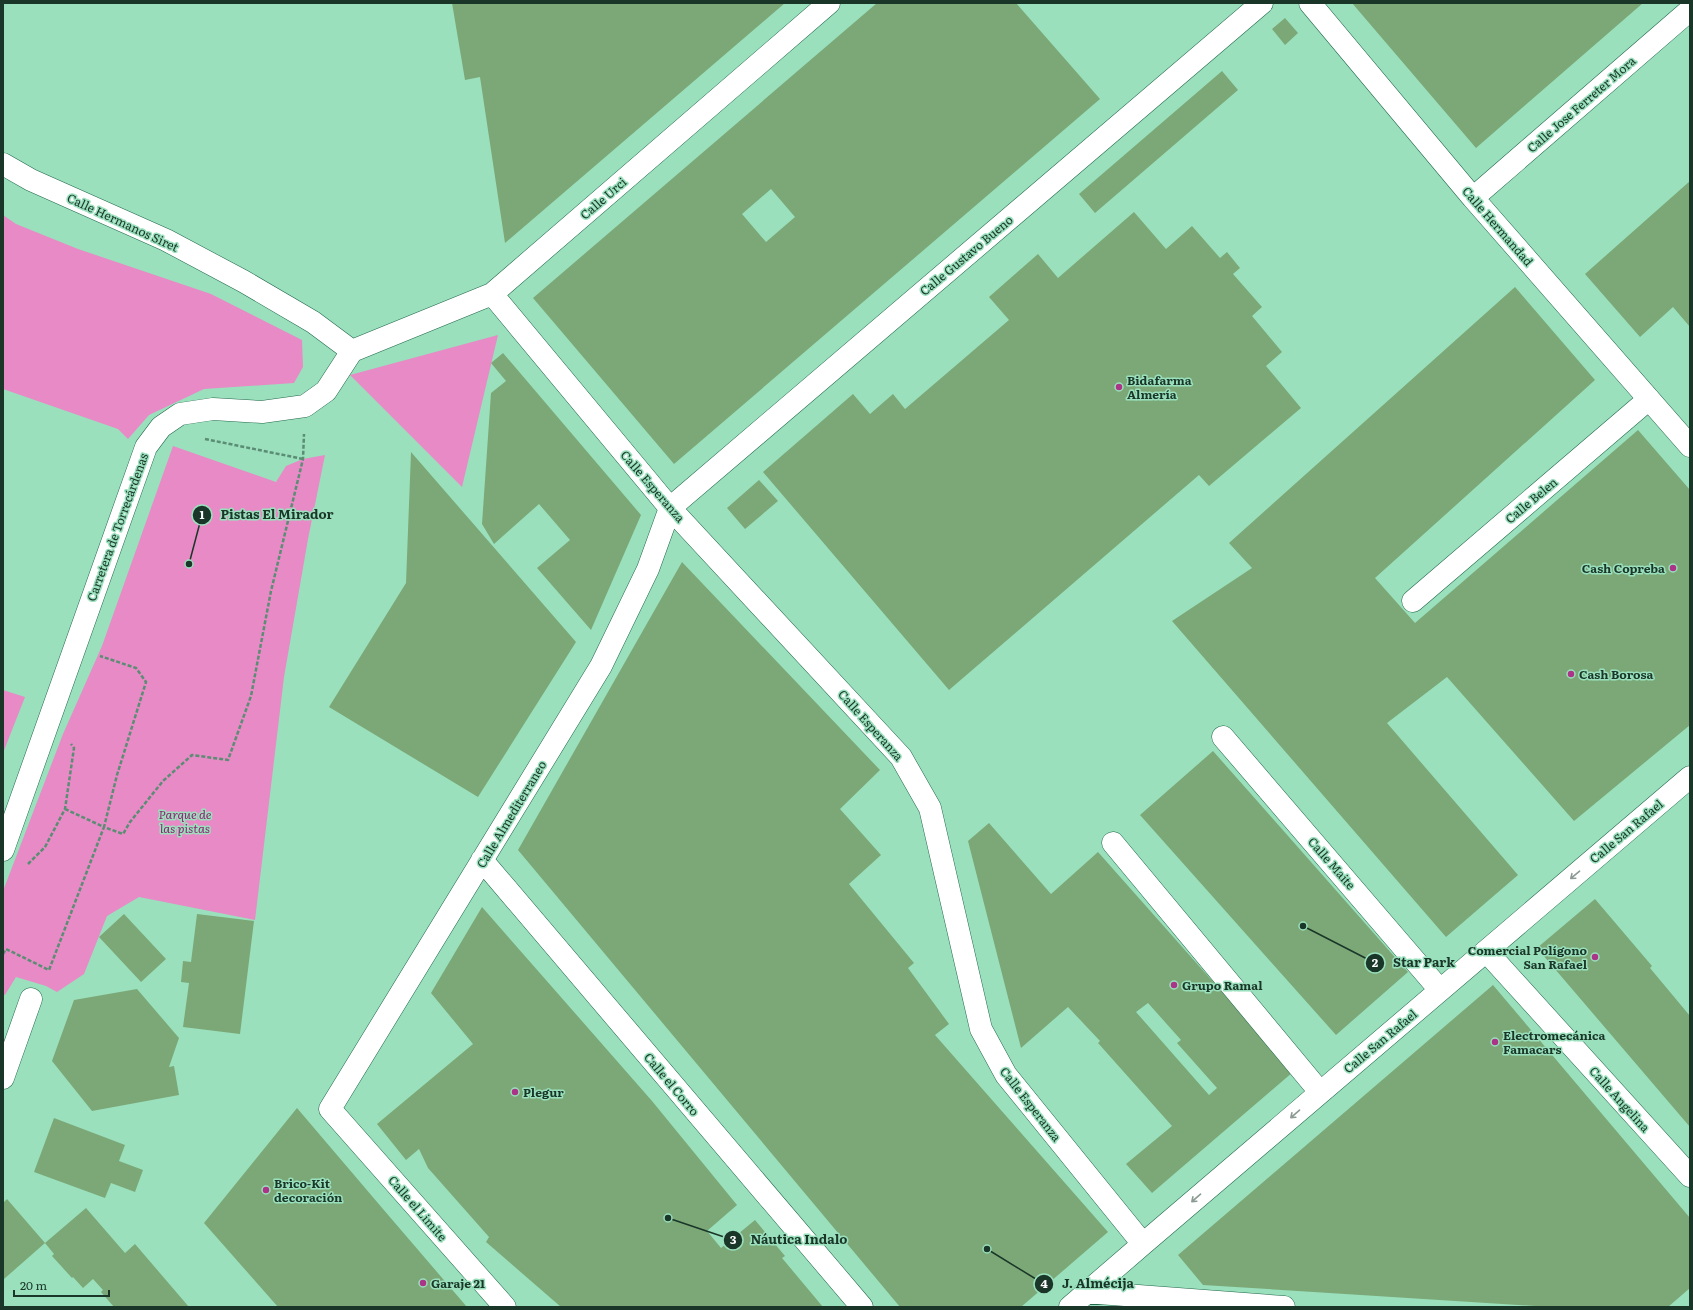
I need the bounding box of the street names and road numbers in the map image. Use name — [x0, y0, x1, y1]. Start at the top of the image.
street label: Calle Jose Ferreter Mora — [1523, 51, 1640, 156]
street label: Calle Urci — [576, 173, 630, 223]
street label: Calle Hermandad — [1458, 182, 1538, 270]
street label: Calle Hermanos Siret — [64, 188, 182, 256]
street label: Calle Gustavo Bueno — [916, 211, 1016, 299]
street label: Calle Esperanza — [617, 446, 690, 526]
street label: Carretera de Torrecárdenas — [82, 450, 152, 604]
street label: Calle Belen — [1501, 473, 1561, 527]
street label: Calle Esperanza — [834, 685, 908, 765]
street label: Calle Almediterraneo — [472, 757, 550, 871]
street label: Calle San Rafael — [1585, 795, 1667, 867]
street label: Calle Maite — [1304, 833, 1360, 893]
street label: Calle San Rafael — [1339, 1005, 1421, 1077]
street label: Calle el Corro — [640, 1049, 704, 1119]
street label: Calle Angelina — [1586, 1062, 1655, 1136]
street label: Calle Esperanza — [996, 1063, 1066, 1145]
street label: Calle el Limite — [384, 1171, 452, 1245]

